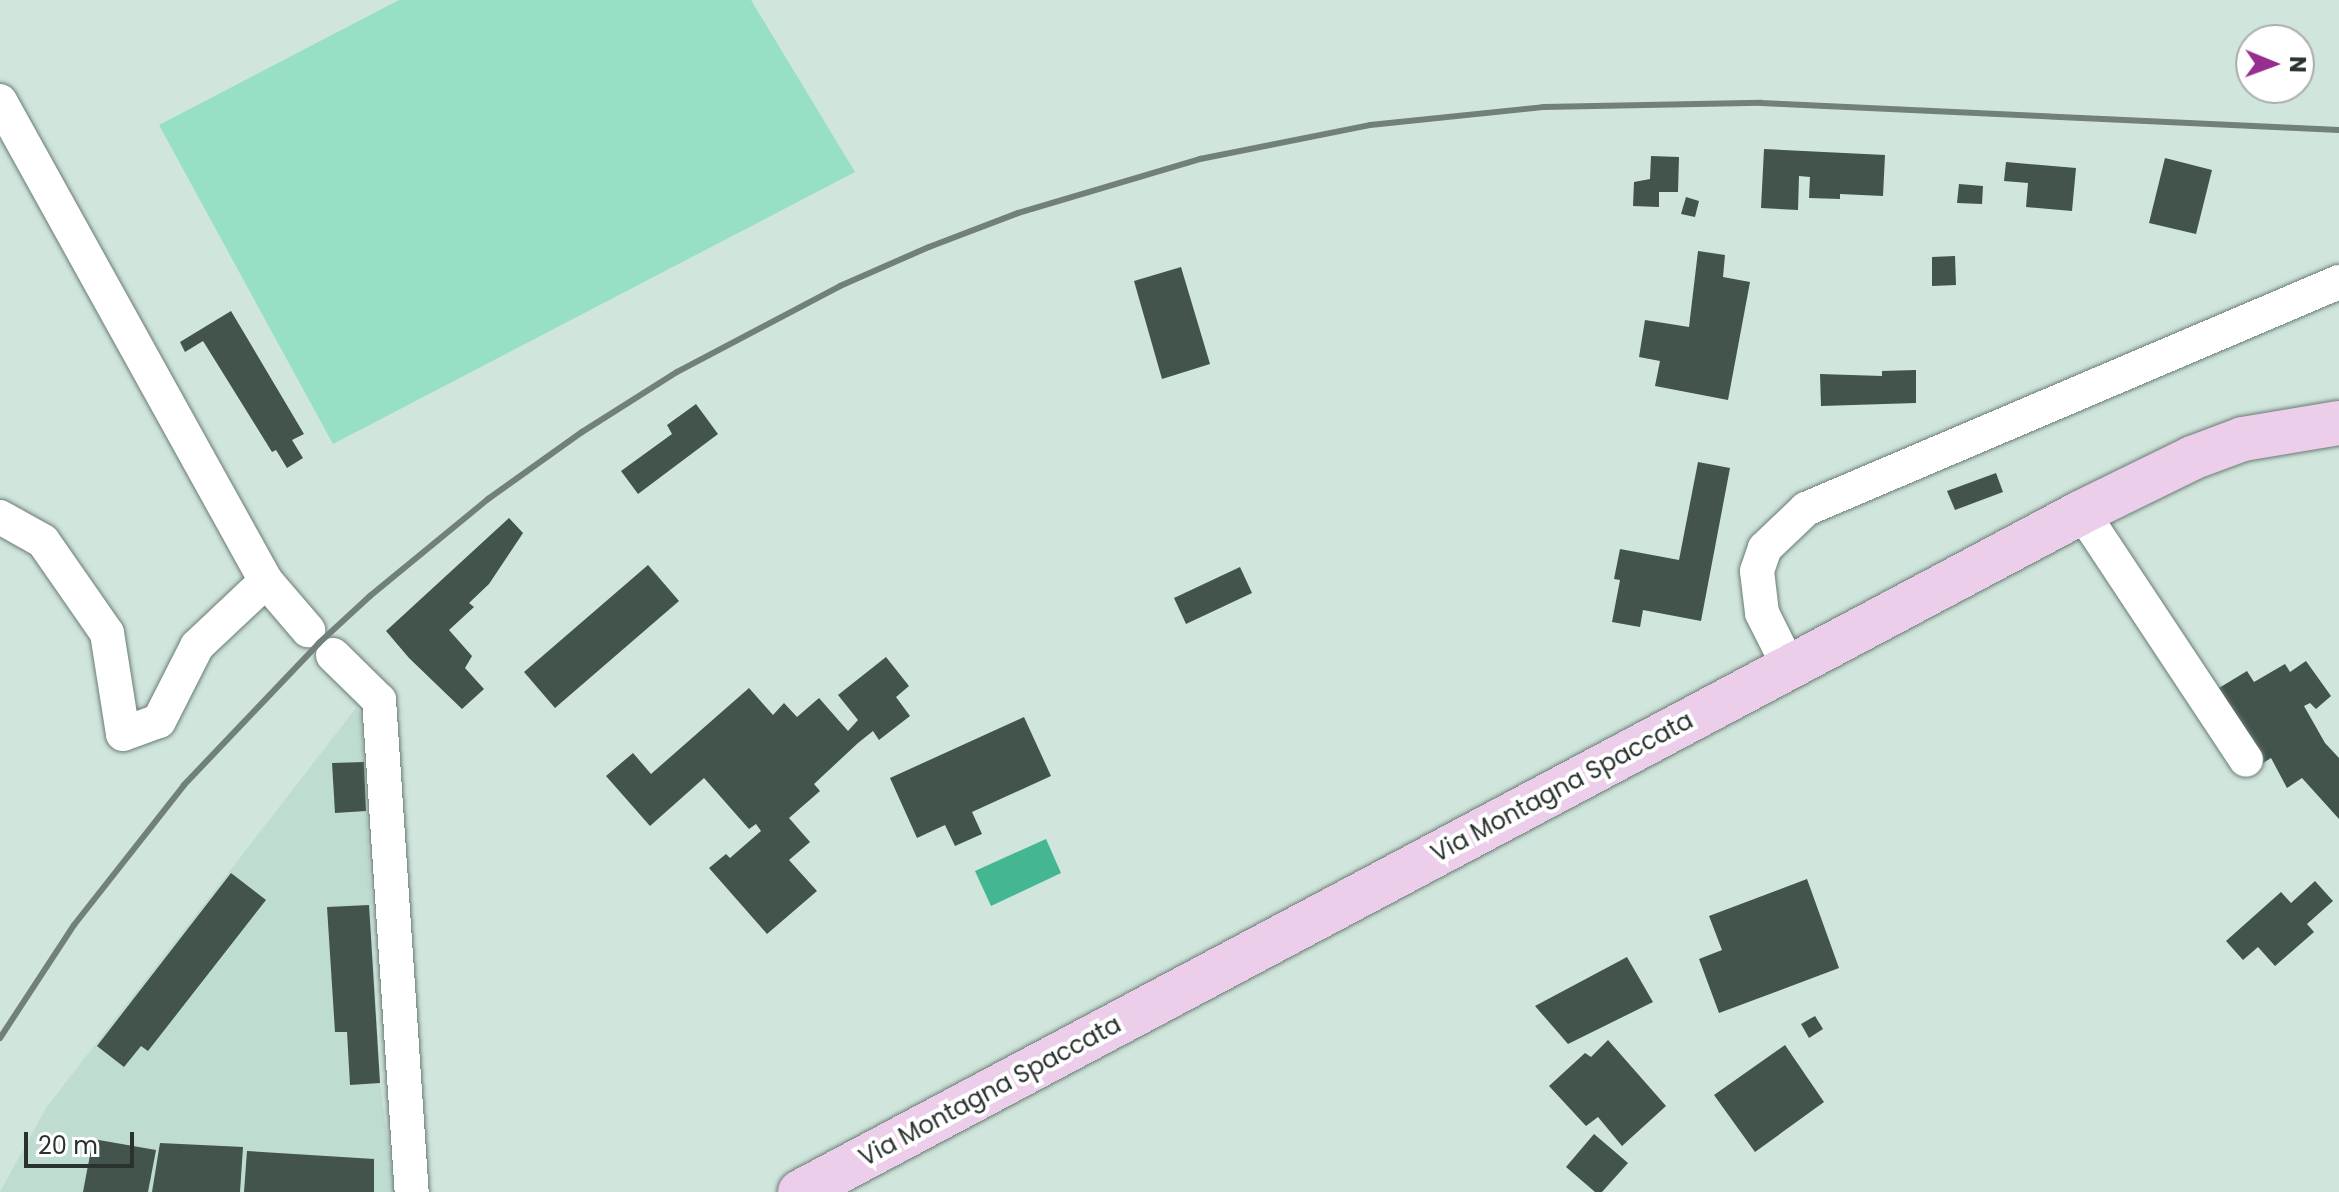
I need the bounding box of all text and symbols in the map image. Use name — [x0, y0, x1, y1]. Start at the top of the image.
north arrow — [2235, 24, 2315, 104]
text: N — [2282, 56, 2313, 73]
street label: Via Montagna Spaccata — [1426, 706, 1698, 868]
street label: Via Montagna Spaccata — [854, 1010, 1126, 1172]
scale bar — [28, 1116, 138, 1166]
text: 20 m — [38, 1129, 98, 1162]

